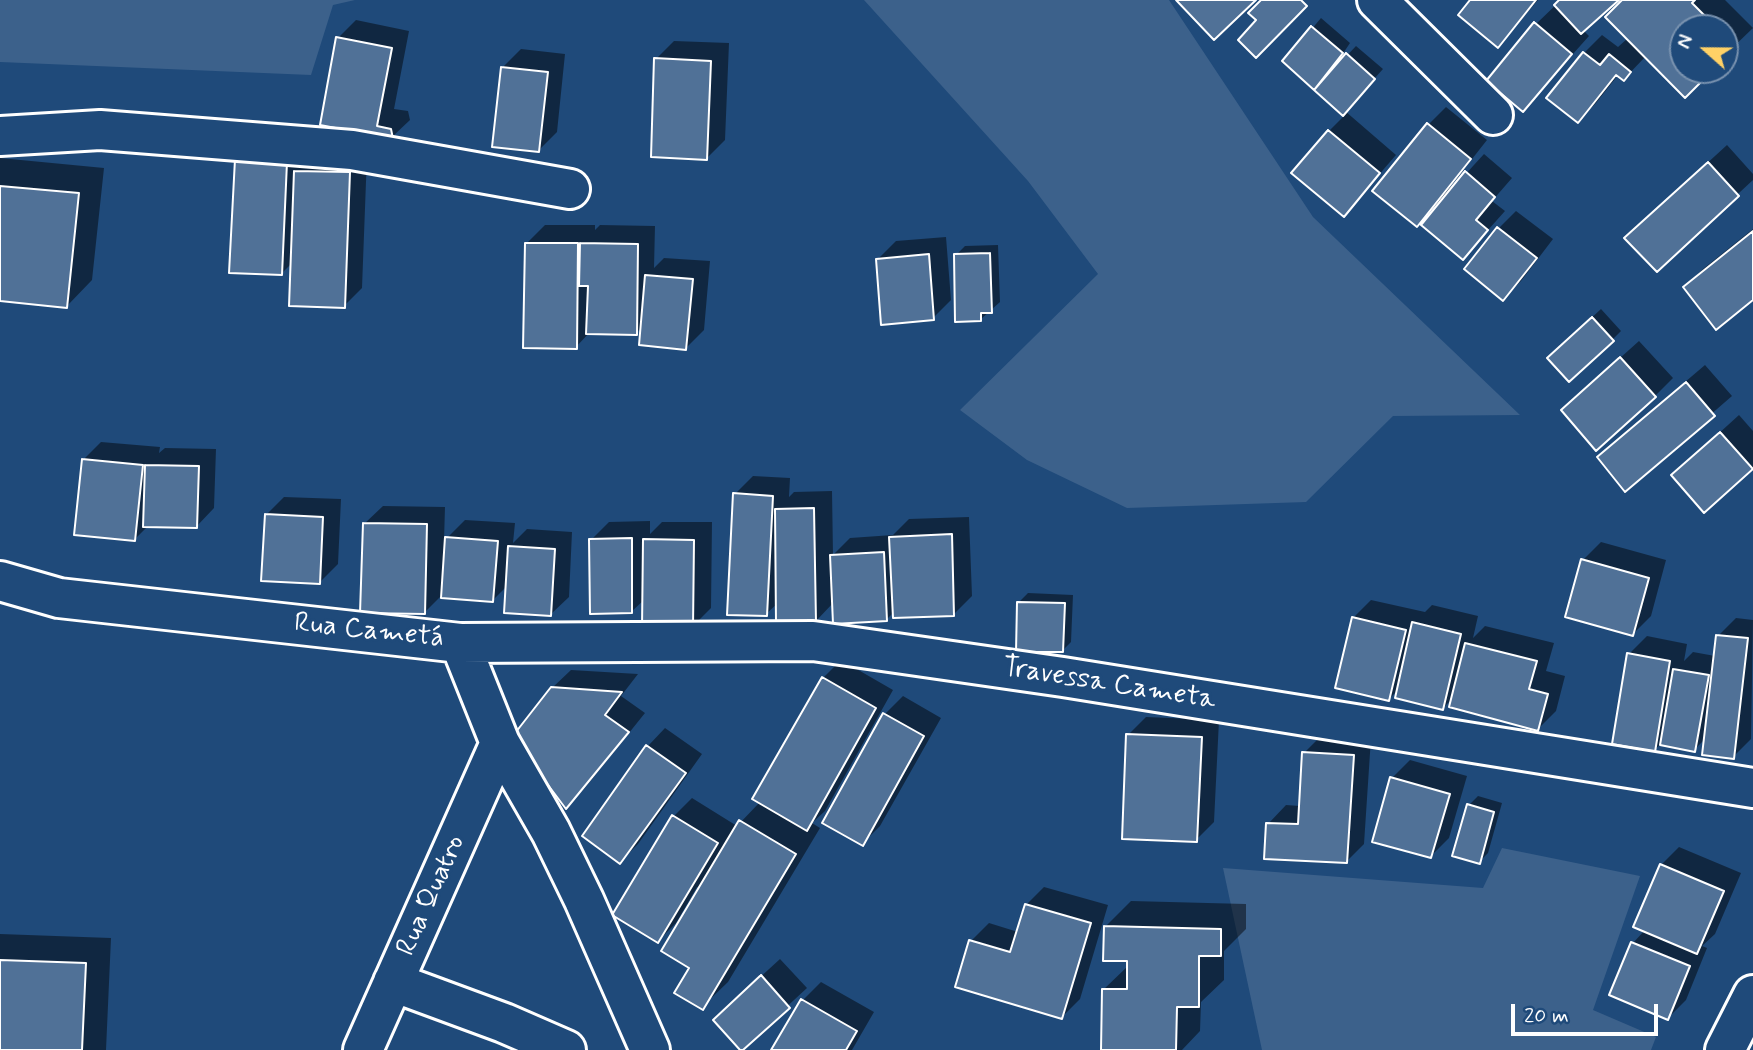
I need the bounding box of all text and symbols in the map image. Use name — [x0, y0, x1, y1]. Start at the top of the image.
north arrow — [1669, 14, 1739, 84]
text: N — [1672, 32, 1700, 52]
street label: Rua Cametá — [292, 607, 446, 657]
street label: Travessa Cameta — [1000, 652, 1218, 718]
street label: Rua Quatro — [390, 830, 474, 962]
scale bar — [1515, 990, 1662, 1034]
text: 20 m — [1524, 1002, 1569, 1030]

